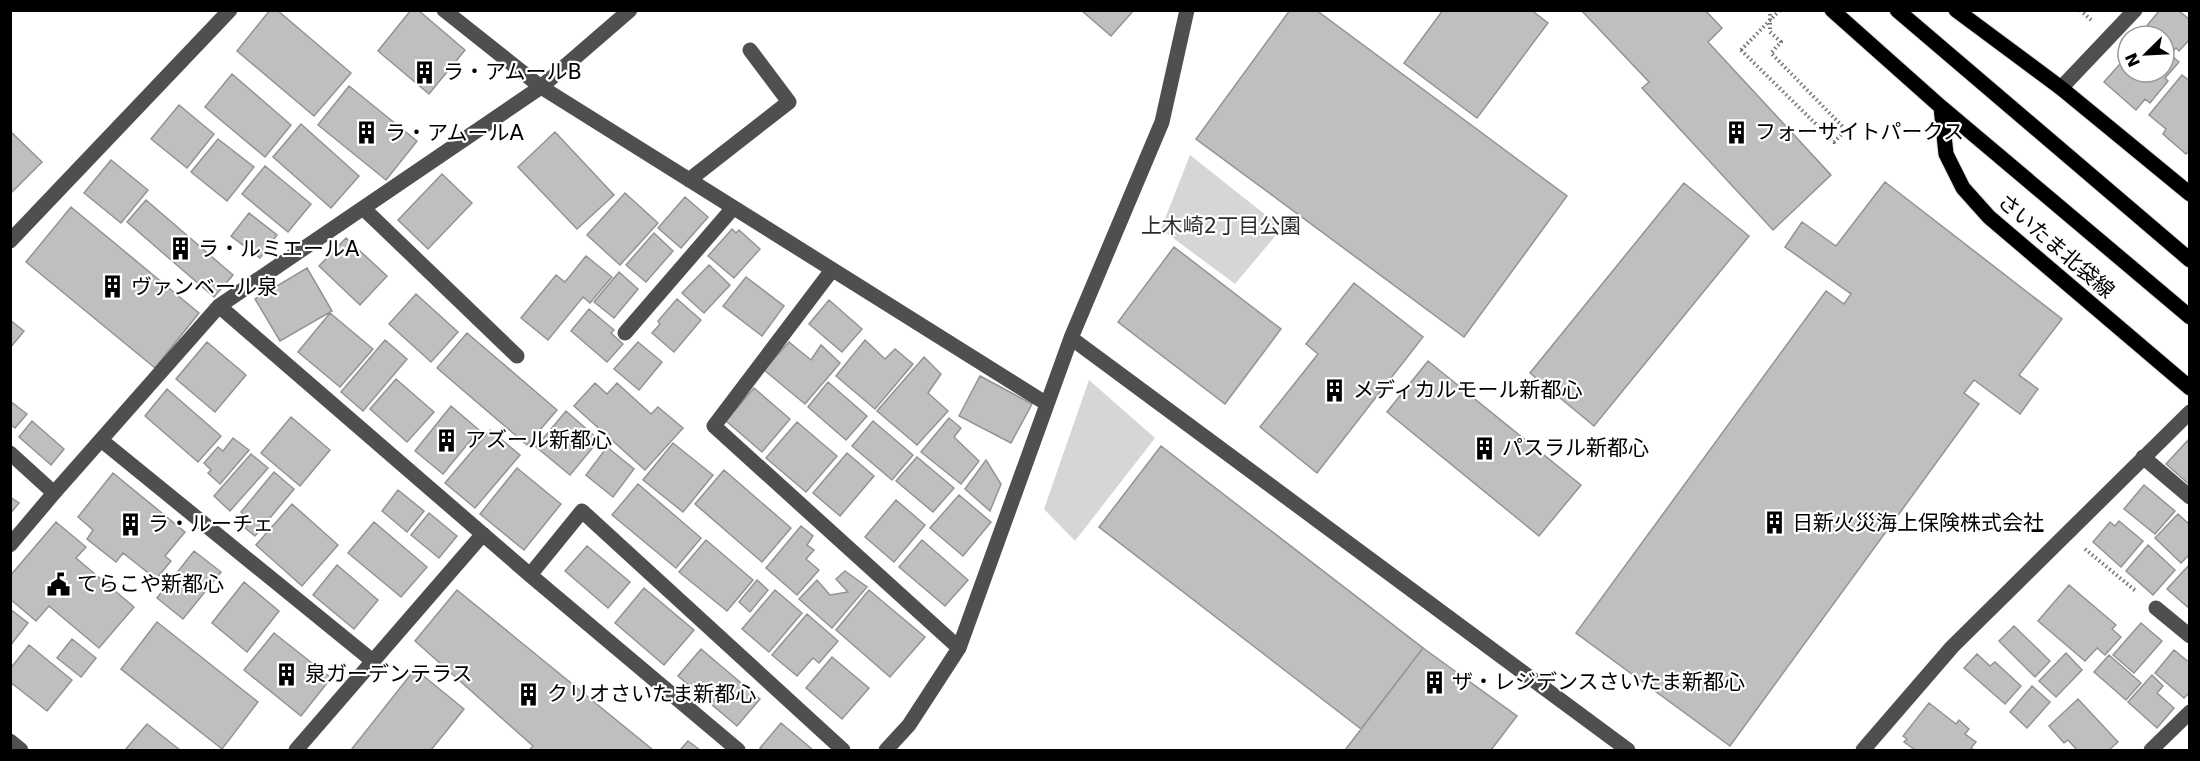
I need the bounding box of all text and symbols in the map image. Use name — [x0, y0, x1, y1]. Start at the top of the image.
north arrow — [2116, 24, 2176, 84]
text: N — [2121, 50, 2144, 70]
building icon: ラ・アムールB — [412, 59, 438, 85]
place label: ラ・アムールB — [443, 60, 582, 84]
building icon: フォーサイトパークス — [1724, 119, 1750, 145]
building icon: ラ・アムールA — [354, 120, 380, 146]
place label: フォーサイトパークス — [1755, 120, 1964, 144]
place label: ラ・アムールA — [385, 121, 525, 145]
street label: さいたま北袋線 — [1993, 189, 2119, 303]
park label: 上木崎2丁目公園 — [1141, 214, 1301, 238]
building icon: ラ・ルミエールA — [167, 236, 193, 262]
place label: ラ・ルミエールA — [198, 237, 360, 261]
building icon: ヴァンベール泉 — [100, 274, 126, 300]
place label: ヴァンベール泉 — [131, 275, 278, 299]
building icon: メディカルモール新都心 — [1322, 377, 1348, 403]
place label: メディカルモール新都心 — [1353, 378, 1583, 402]
building icon: アズール新都心 — [434, 427, 460, 453]
place label: アズール新都心 — [465, 428, 612, 452]
building icon: パスラル新都心 — [1471, 435, 1497, 461]
place label: パスラル新都心 — [1502, 436, 1649, 460]
building icon: 日新火災海上保険株式会社 — [1761, 510, 1787, 536]
building icon: ラ・ルーチェ — [117, 511, 143, 537]
place label: 日新火災海上保険株式会社 — [1792, 511, 2044, 535]
place label: ラ・ルーチェ — [148, 512, 274, 536]
public building icon: てらこや新都心 — [46, 571, 72, 597]
place label: てらこや新都心 — [77, 572, 224, 596]
building icon: 泉ガーデンテラス — [274, 661, 300, 687]
place label: 泉ガーデンテラス — [305, 662, 473, 686]
building icon: ザ・レジデンスさいたま新都心 — [1421, 669, 1447, 695]
place label: ザ・レジデンスさいたま新都心 — [1452, 670, 1745, 694]
building icon: クリオさいたま新都心 — [516, 681, 542, 707]
place label: クリオさいたま新都心 — [547, 682, 756, 706]

